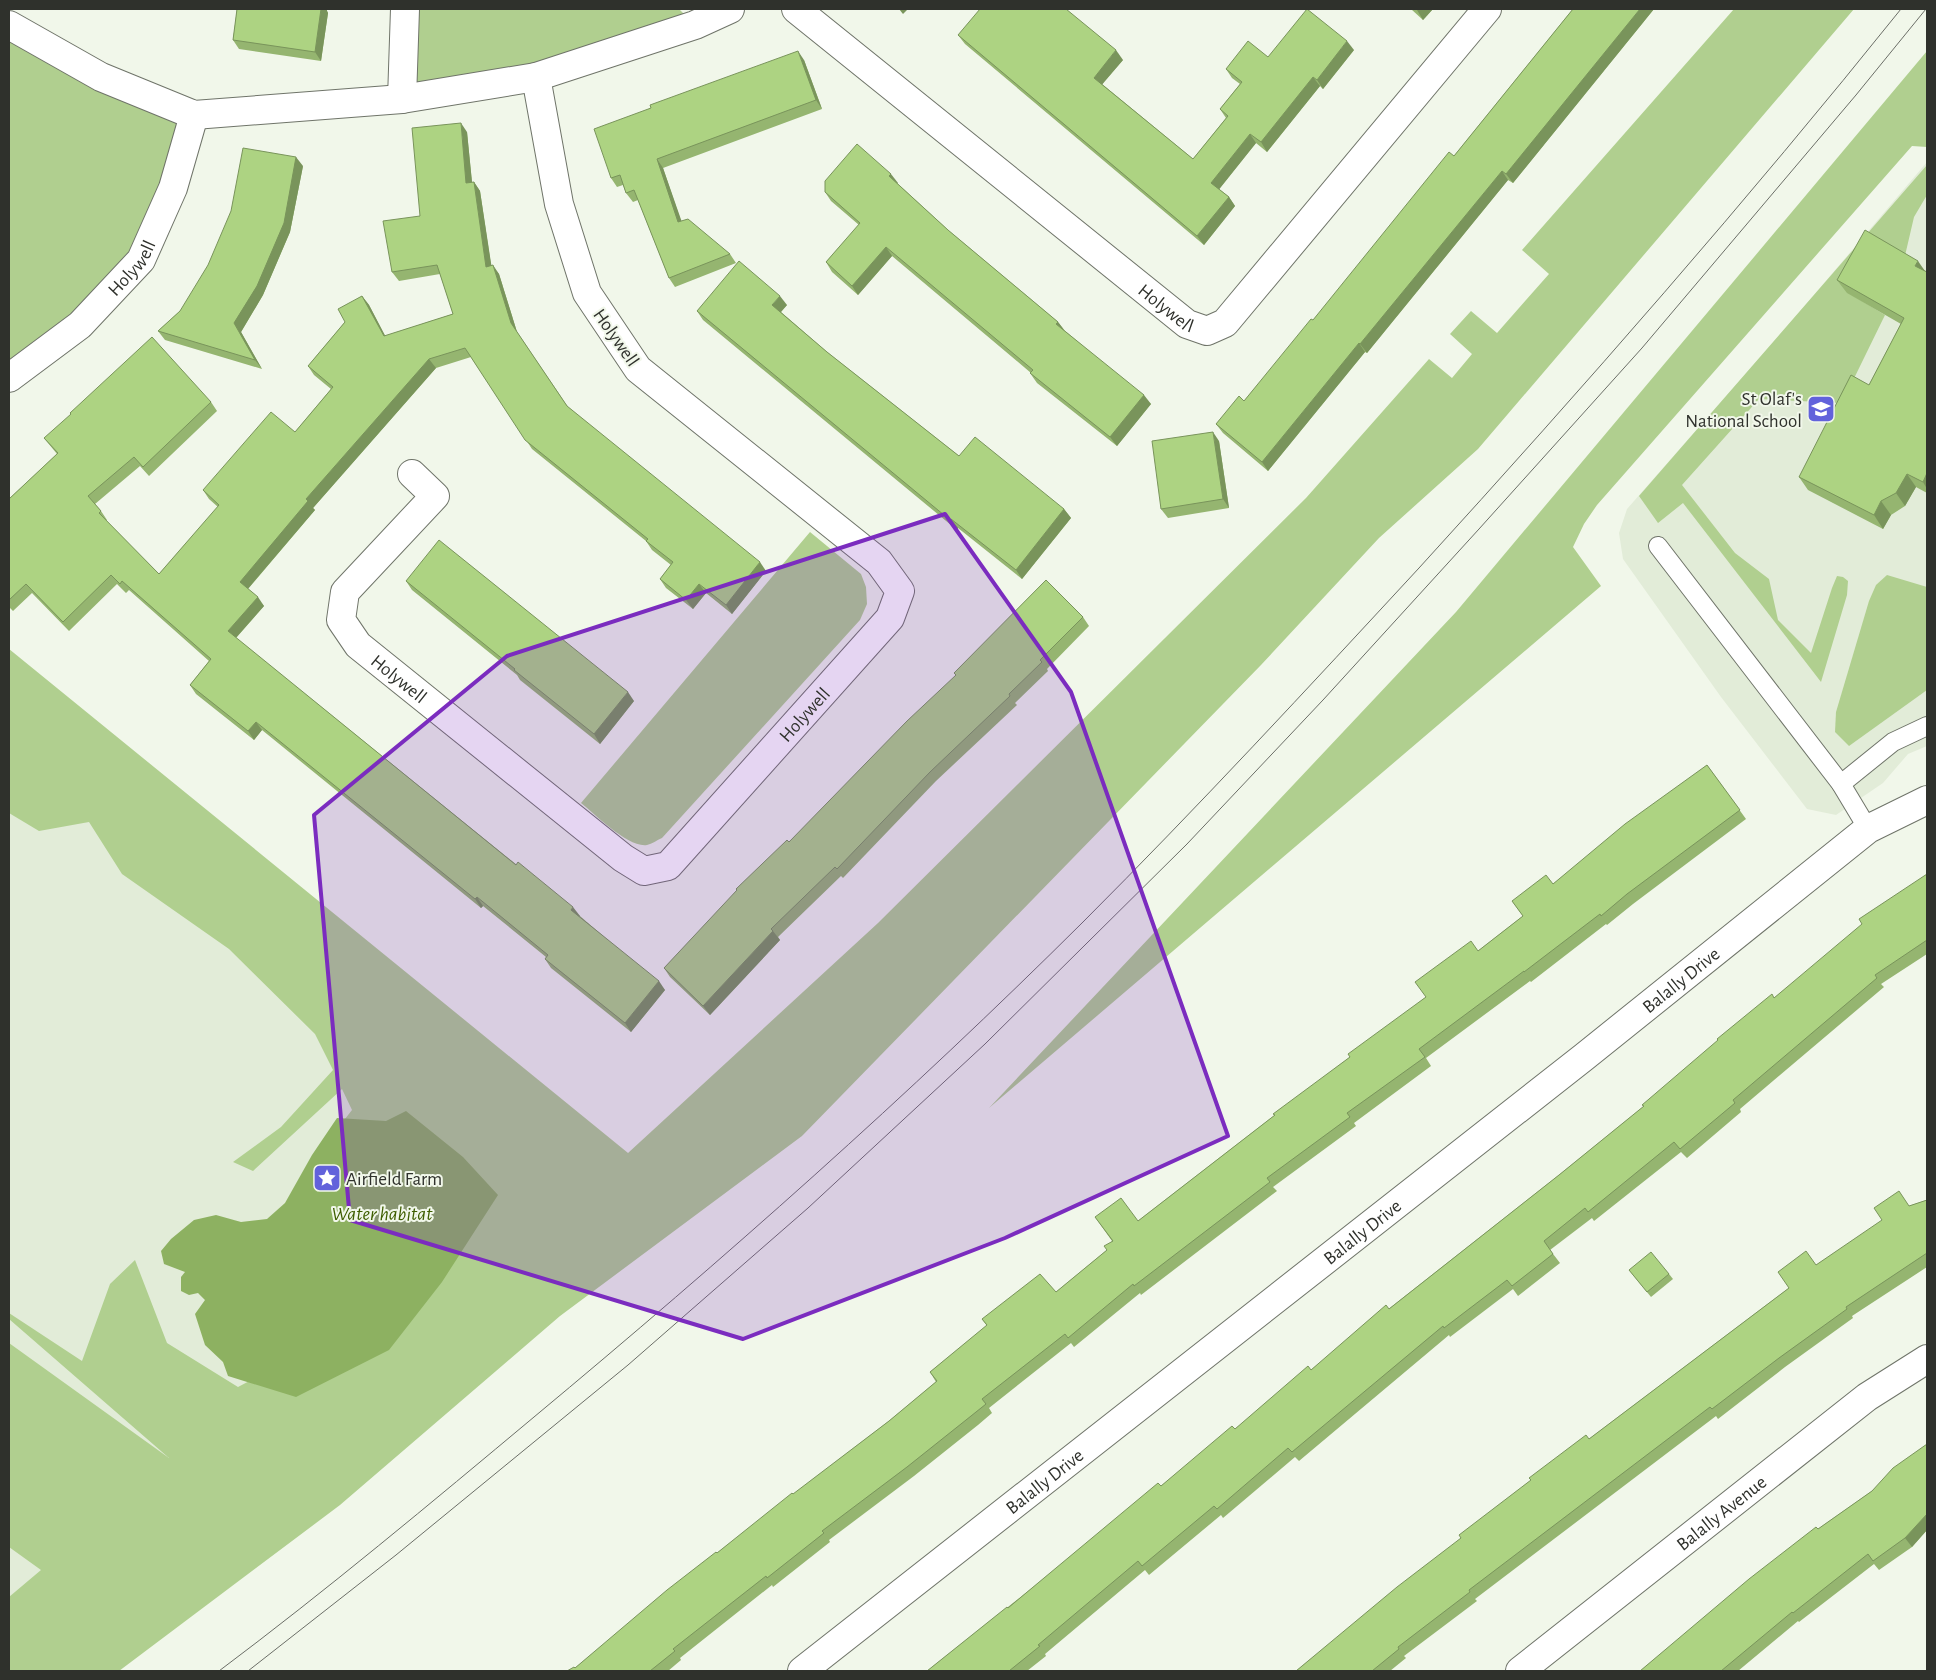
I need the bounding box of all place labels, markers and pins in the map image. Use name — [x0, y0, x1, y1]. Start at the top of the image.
place label: St Olaf's National School — [1685, 390, 1802, 431]
school or university icon: St Olaf's National School — [1806, 394, 1836, 424]
place icon: Airfield Farm — [312, 1163, 342, 1193]
place label: Airfield Farm — [346, 1170, 442, 1189]

